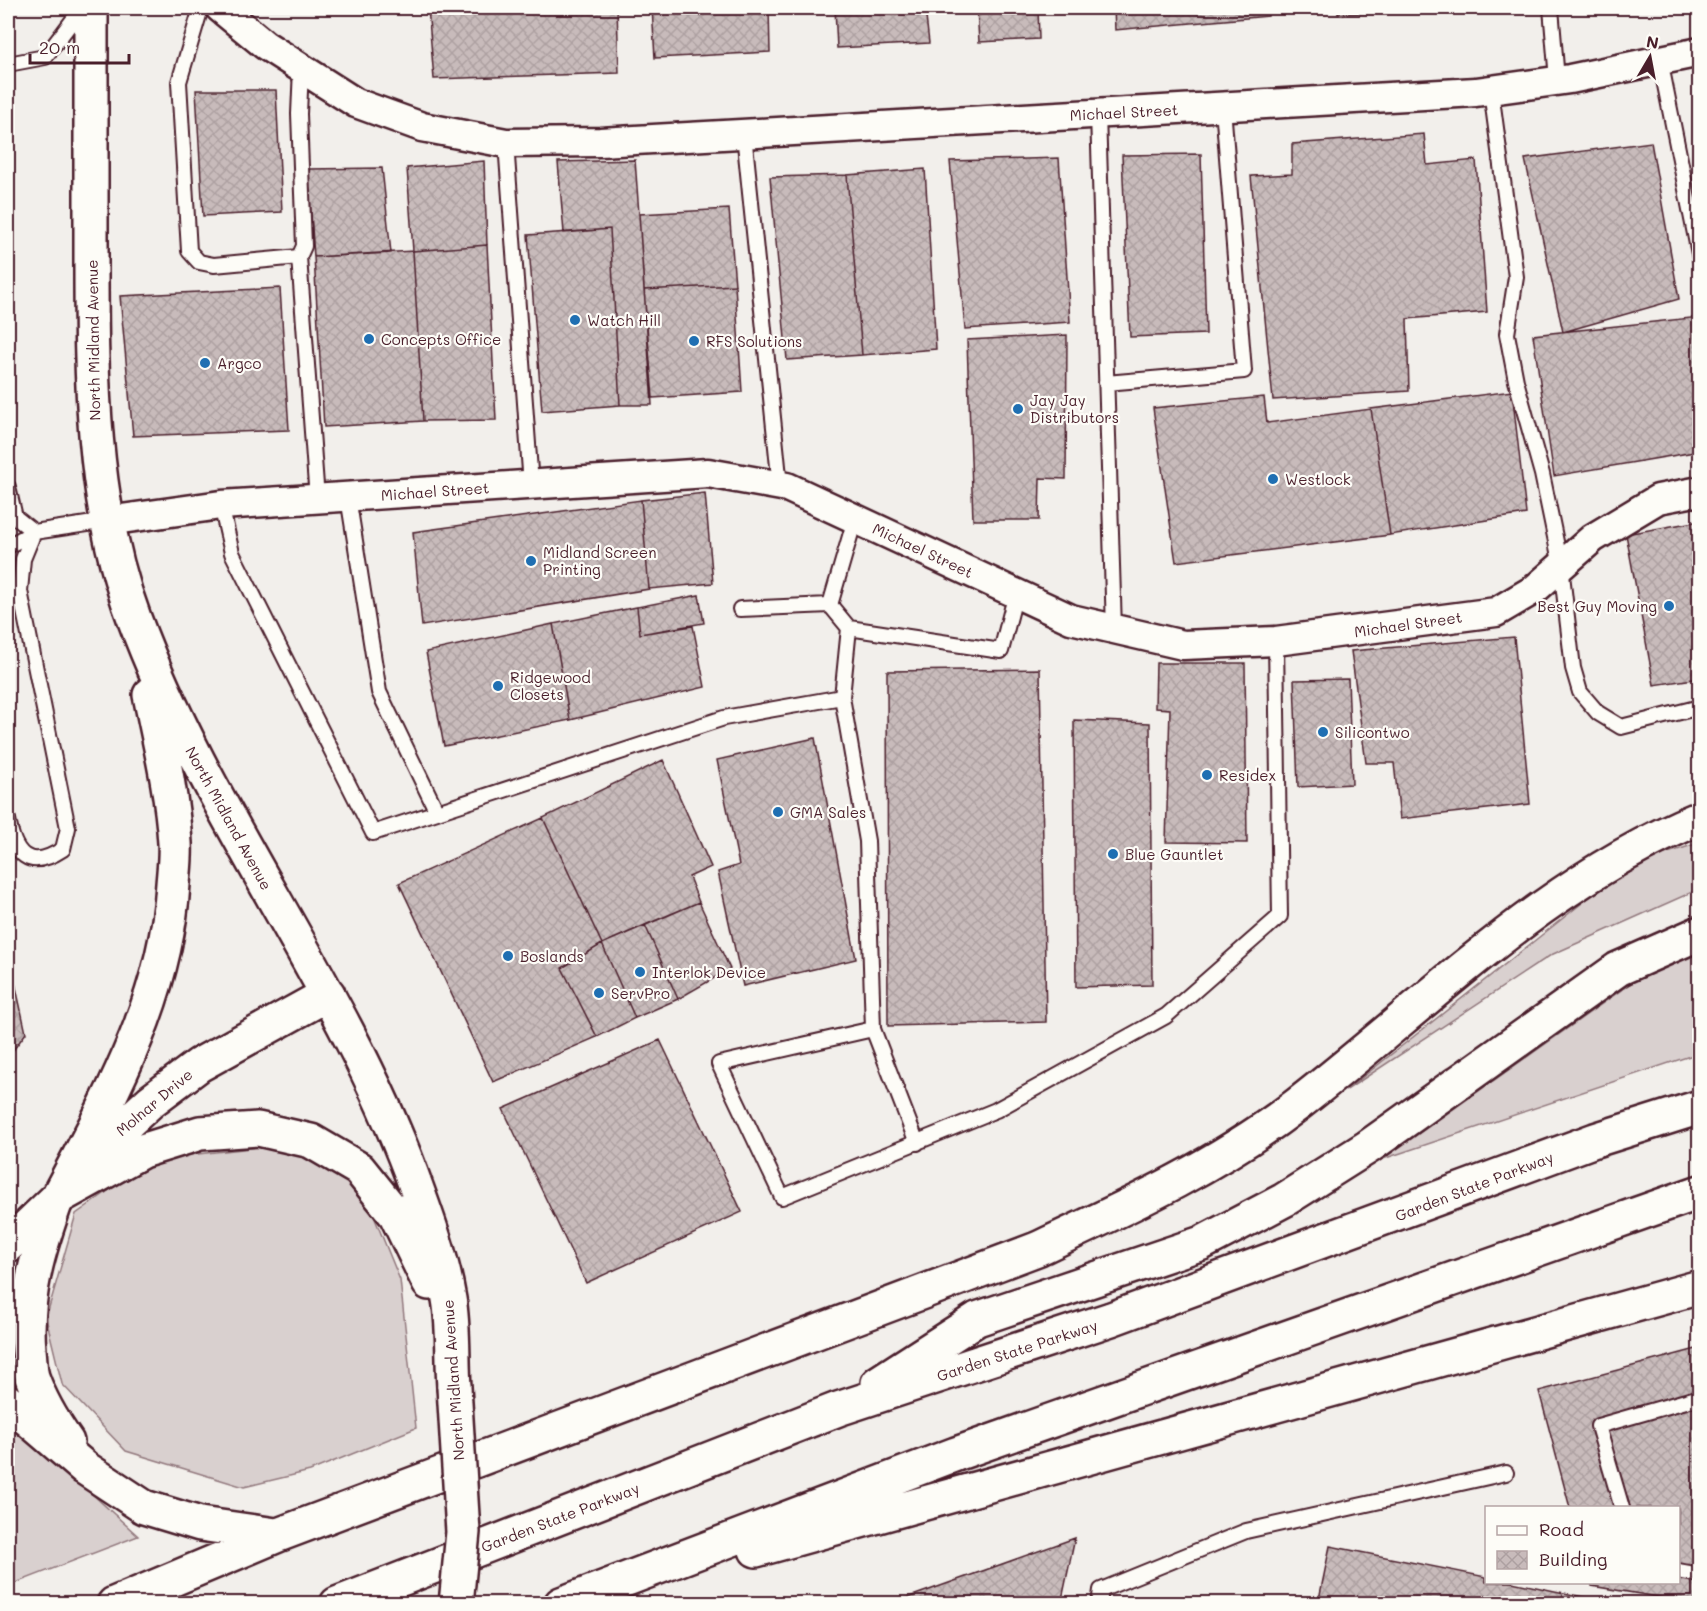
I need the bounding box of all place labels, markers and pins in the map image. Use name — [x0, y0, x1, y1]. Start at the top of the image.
place label: Watch Hill — [587, 310, 661, 330]
marker: Watch Hill — [568, 313, 582, 327]
place label: Concepts Office — [381, 329, 501, 349]
place label: RFS Solutions — [706, 331, 802, 351]
marker: Concepts Office — [362, 332, 376, 346]
marker: RFS Solutions — [687, 334, 701, 348]
place label: Argco — [217, 353, 261, 373]
marker: Argco — [198, 356, 212, 370]
place label: Jay Jay Distributors — [1030, 390, 1119, 427]
marker: Jay Jay Distributors — [1011, 402, 1025, 416]
place label: Westlock — [1285, 469, 1351, 489]
marker: Westlock — [1266, 472, 1280, 486]
place label: Midland Screen Printing — [543, 542, 656, 579]
marker: Midland Screen Printing — [524, 554, 538, 568]
place label: Best Guy Moving — [1537, 596, 1657, 616]
marker: Best Guy Moving — [1662, 599, 1676, 613]
place label: Ridgewood Closets — [510, 667, 591, 704]
marker: Ridgewood Closets — [491, 679, 505, 693]
place label: Silicontwo — [1335, 722, 1410, 742]
marker: Silicontwo — [1316, 725, 1330, 739]
place label: Residex — [1219, 765, 1277, 785]
marker: Residex — [1200, 768, 1214, 782]
place label: GMA Sales — [790, 802, 866, 822]
marker: GMA Sales — [771, 805, 785, 819]
place label: Blue Gauntlet — [1125, 844, 1224, 864]
marker: Blue Gauntlet — [1106, 847, 1120, 861]
place label: Boslands — [520, 946, 584, 966]
marker: Boslands — [501, 949, 515, 963]
place label: Interlok Device — [652, 962, 766, 982]
marker: Interlok Device — [633, 965, 647, 979]
place label: ServPro — [611, 983, 670, 1003]
marker: ServPro — [592, 986, 606, 1000]

